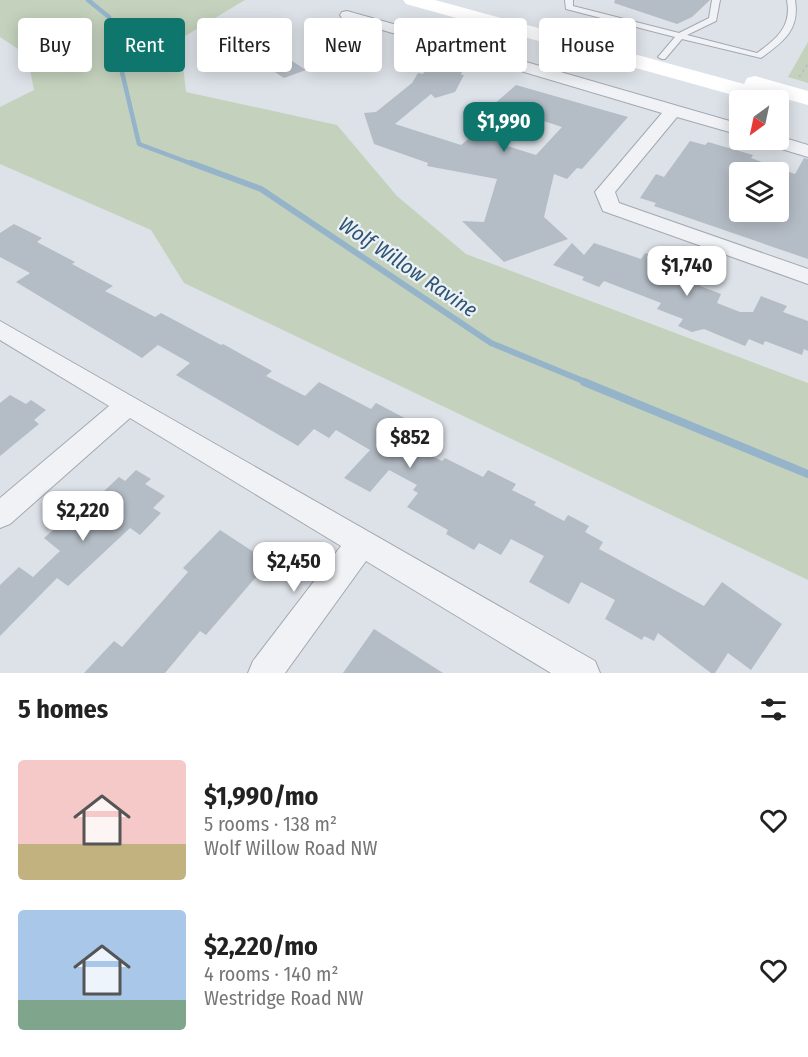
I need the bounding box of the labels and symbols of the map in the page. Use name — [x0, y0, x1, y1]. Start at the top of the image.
north arrow — [729, 90, 789, 150]
pin: $1,990 — [455, 102, 553, 153]
water label: Wolf Willow Ravine — [334, 211, 482, 323]
pin: $1,740 — [638, 246, 736, 297]
pin: $852 — [374, 418, 446, 469]
pin: $2,220 — [34, 491, 132, 542]
pin: $2,450 — [245, 542, 343, 593]

